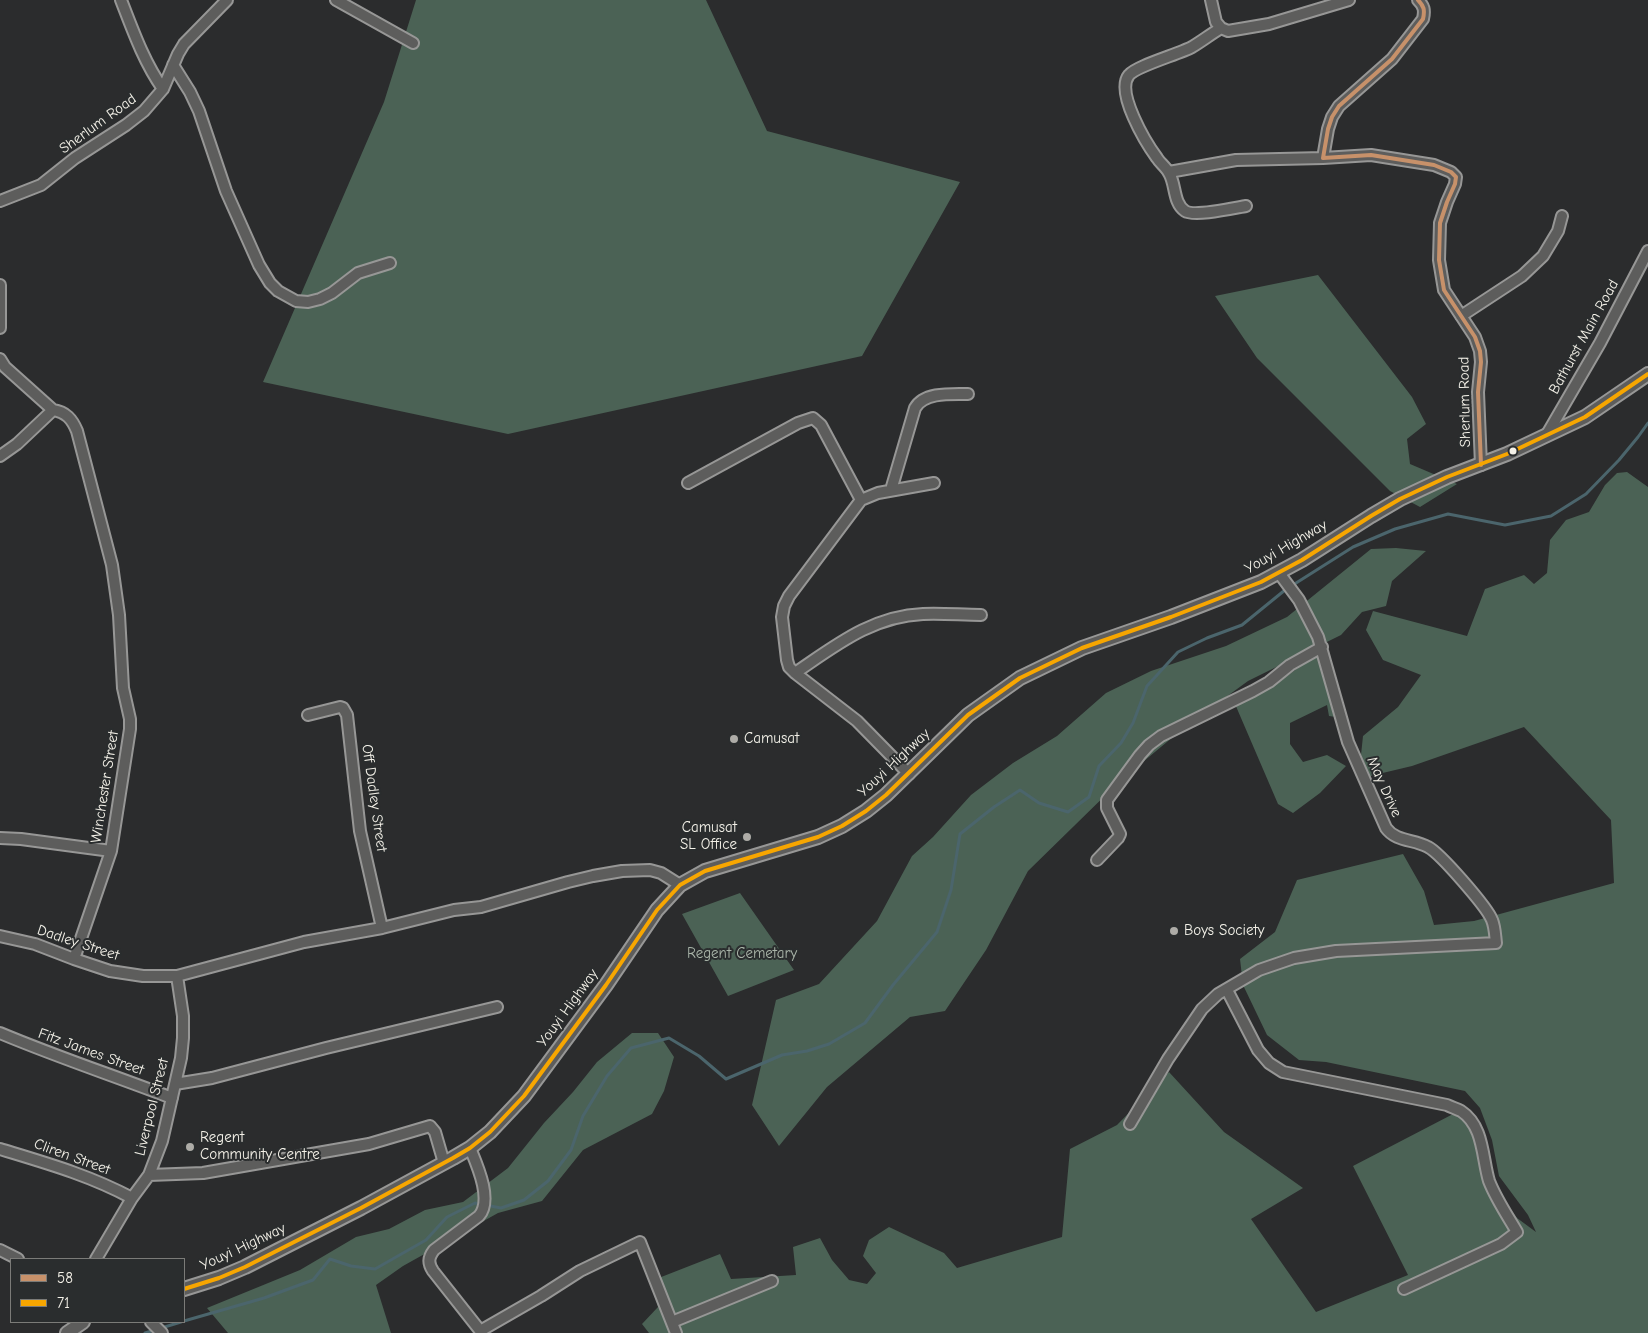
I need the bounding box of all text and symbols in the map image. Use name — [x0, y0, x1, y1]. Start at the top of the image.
street label: Sherlum Road — [56, 90, 140, 158]
street label: Bathurst Main Road — [1545, 277, 1623, 397]
street label: Sherlum Road — [1455, 357, 1475, 447]
unlabelled marker — [1508, 446, 1518, 456]
street label: Youyi Highway — [1242, 516, 1330, 578]
street label: Youyi Highway — [854, 725, 934, 801]
street label: Winchester Street — [87, 729, 123, 845]
place label: Camusat — [744, 730, 799, 748]
marker: Camusat — [728, 733, 740, 745]
street label: Off Dadley Street — [358, 743, 390, 853]
street label: May Drive — [1363, 754, 1405, 820]
place label: Camusat SL Office — [680, 819, 737, 854]
marker: Camusat SL Office — [741, 831, 753, 843]
street label: Dadley Street — [35, 921, 121, 965]
place label: Boys Society — [1184, 922, 1264, 940]
marker: Boys Society — [1168, 925, 1180, 937]
park label: Regent Cemetary — [687, 945, 797, 963]
street label: Youyi Highway — [534, 965, 602, 1051]
street label: Fitz James Street — [36, 1025, 146, 1079]
street label: Liverpool Street — [131, 1056, 173, 1158]
place label: Regent Community Centre — [200, 1129, 320, 1164]
street label: Cliren Street — [31, 1135, 113, 1179]
marker: Regent Community Centre — [184, 1141, 196, 1153]
street label: Youyi Highway — [197, 1219, 289, 1275]
legend — [10, 1258, 185, 1323]
text: 58 — [57, 1269, 73, 1287]
text: 71 — [57, 1294, 70, 1312]

